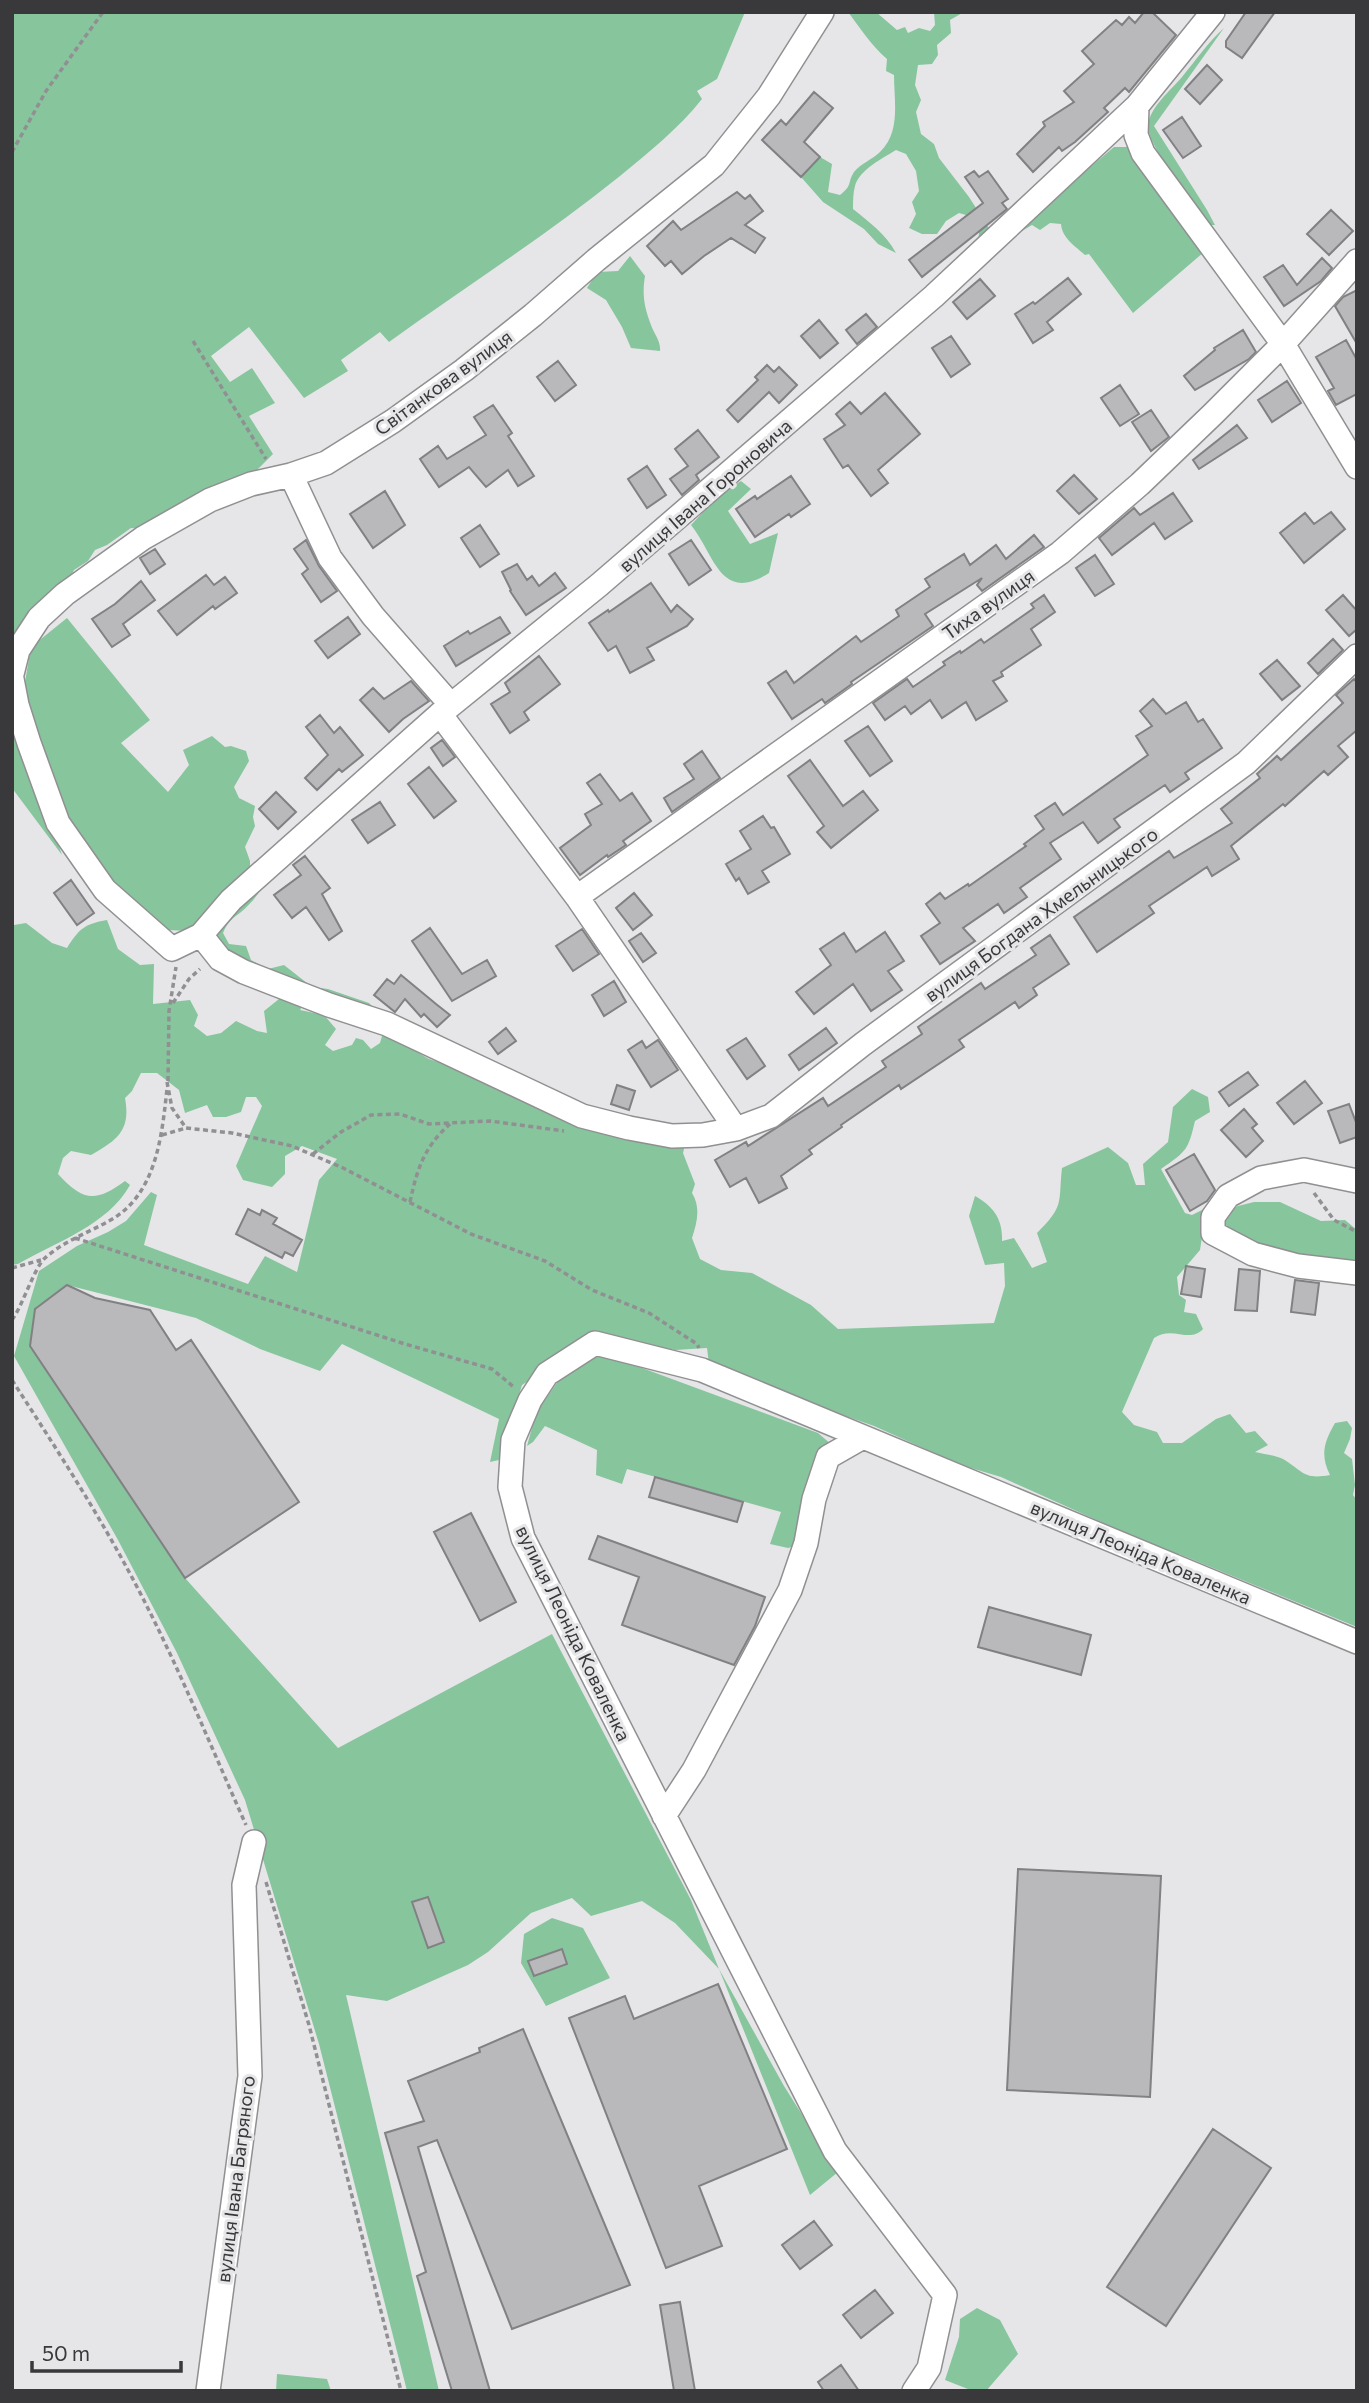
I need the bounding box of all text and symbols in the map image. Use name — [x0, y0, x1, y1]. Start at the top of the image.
street label: Світанкова вулиця — [370, 324, 516, 440]
street label: вулиця Івана Гороновича — [614, 414, 796, 576]
street label: Тиха вулиця — [937, 564, 1039, 644]
street label: вулиця Богдана Хмельницького — [920, 822, 1162, 1006]
street label: вулиця Леоніда Коваленка — [1027, 1495, 1255, 1609]
street label: вулиця Леоніда Коваленка — [512, 1521, 636, 1745]
street label: вулиця Івана Багряного — [211, 2074, 259, 2284]
scale bar — [32, 2330, 180, 2374]
text: 50 m — [42, 2340, 90, 2365]

